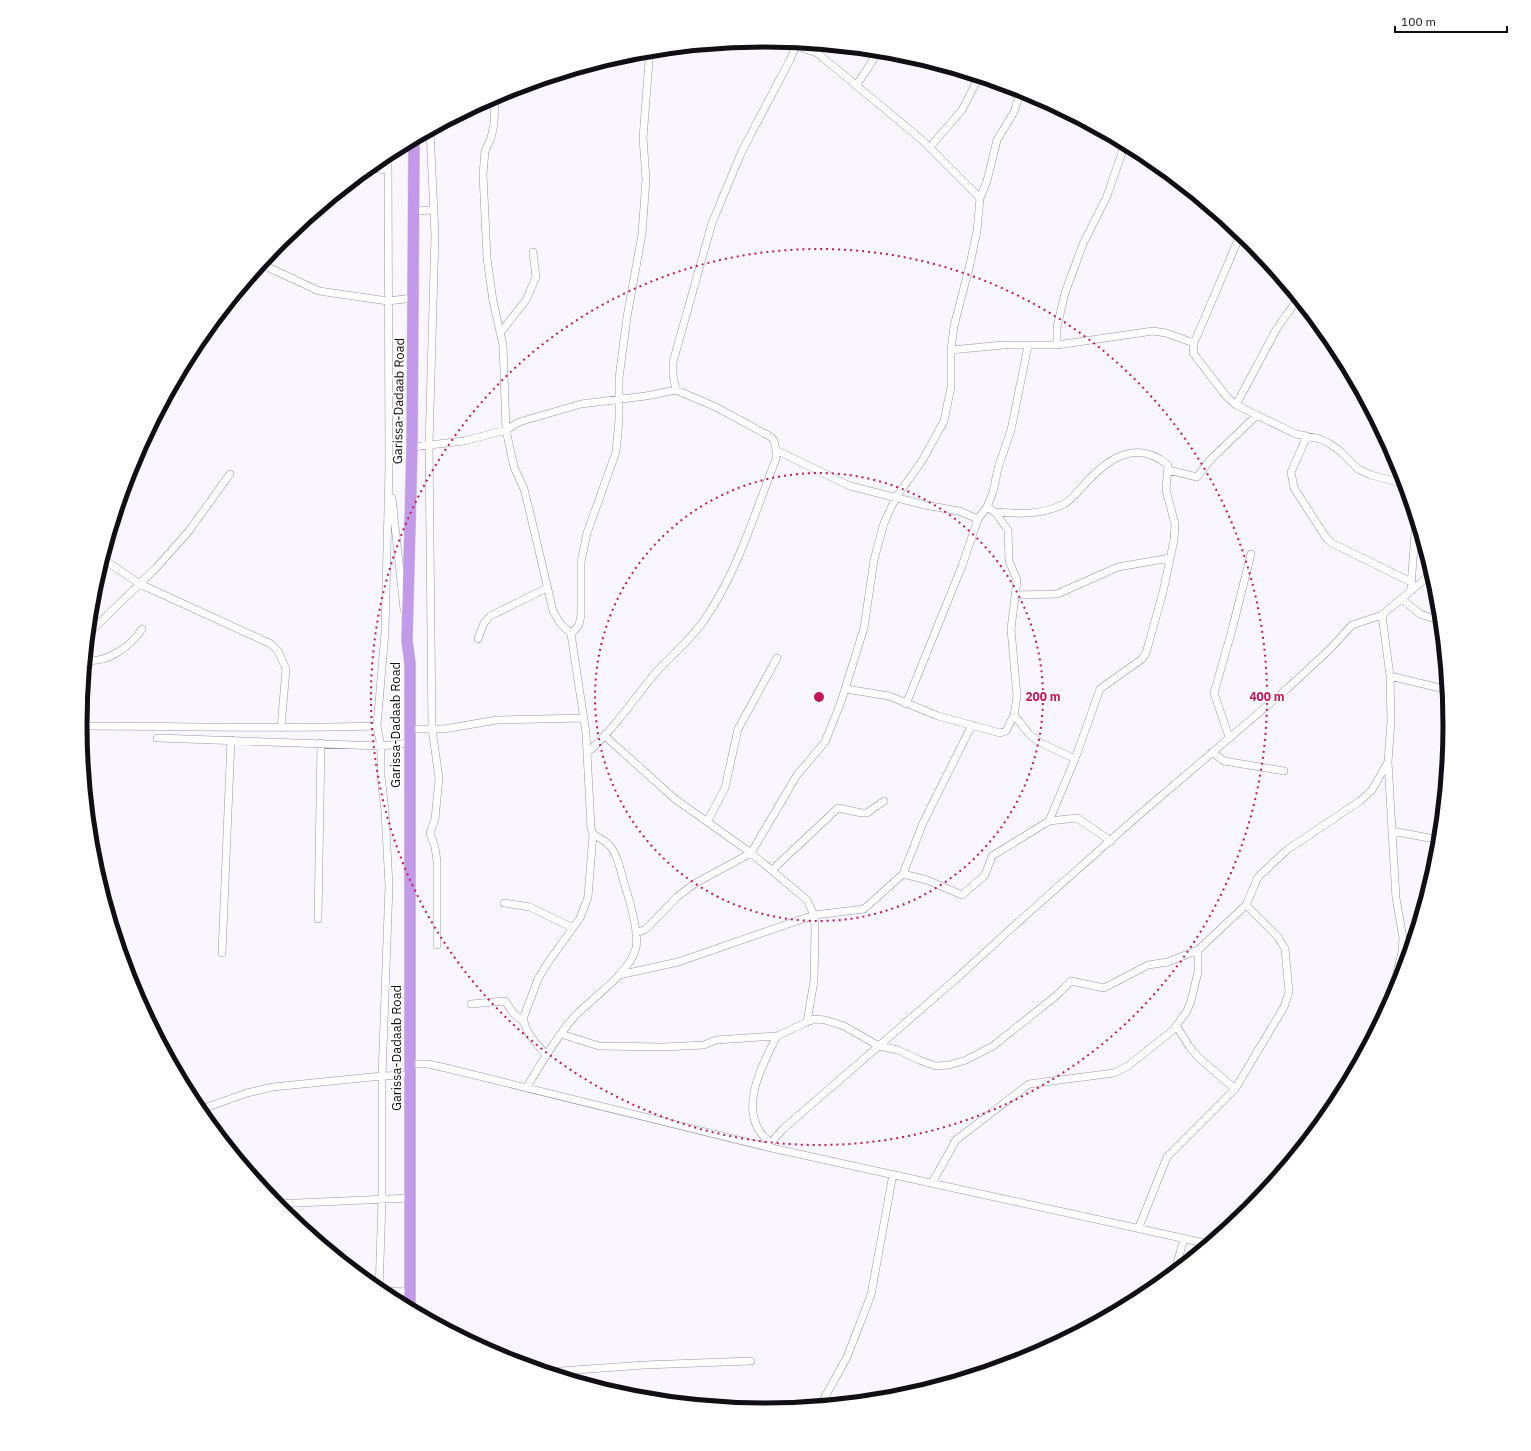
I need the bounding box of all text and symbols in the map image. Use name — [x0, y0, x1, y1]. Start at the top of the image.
scale bar — [1395, 8, 1507, 34]
text: 100 m — [1401, 14, 1436, 29]
street label: Garissa-Dadaab Road — [389, 338, 408, 464]
street label: Garissa-Dadaab Road — [387, 662, 404, 788]
text: 200 m — [1025, 689, 1061, 704]
text: 400 m — [1249, 689, 1285, 704]
centre of rings — [812, 690, 826, 704]
street label: Garissa-Dadaab Road — [388, 985, 405, 1111]

